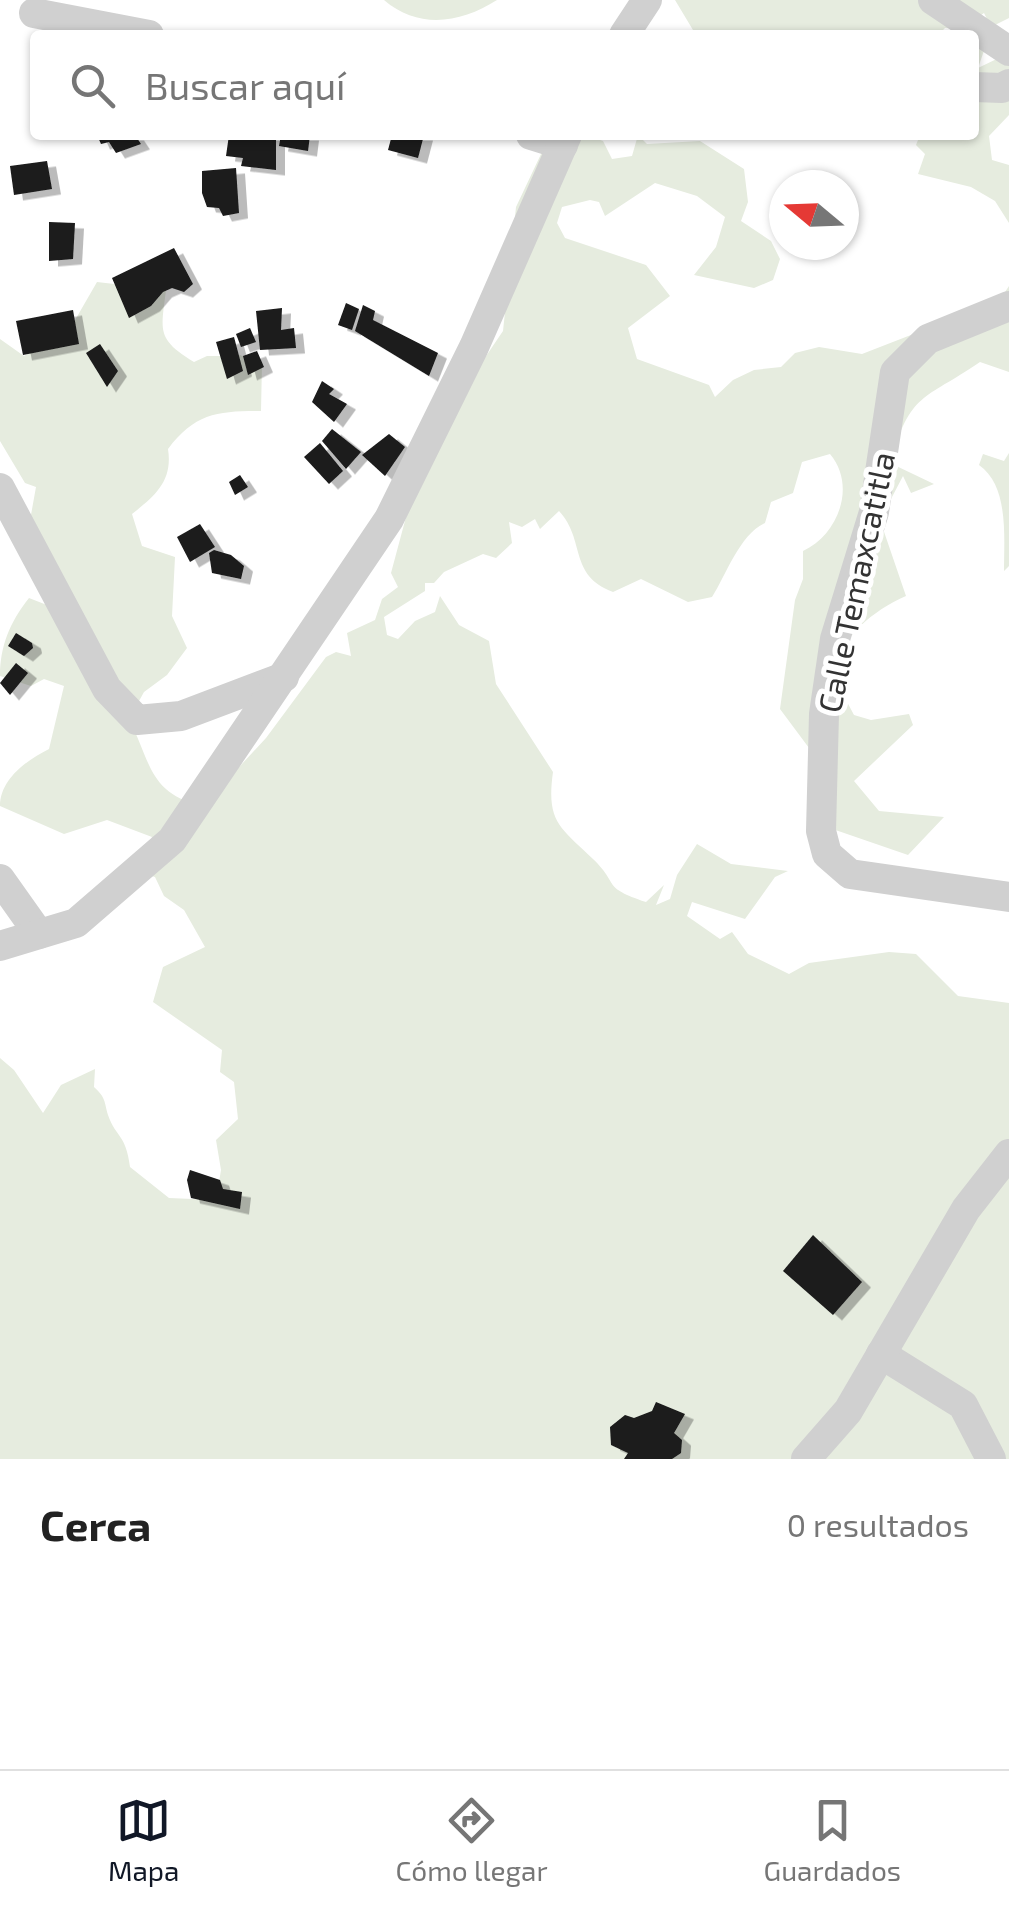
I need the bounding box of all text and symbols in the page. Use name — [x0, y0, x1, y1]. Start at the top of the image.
search box — [30, 30, 979, 140]
icon: search — [65, 58, 120, 113]
text: Buscar aquí — [145, 62, 346, 108]
north arrow — [769, 170, 859, 260]
street label: Calle Temaxcatitla — [809, 448, 901, 716]
text: Cerca — [40, 1499, 151, 1549]
text: 0 resultados — [787, 1505, 969, 1543]
tab: Mapa — [108, 1793, 179, 1887]
tab: Cómo llegar — [395, 1793, 548, 1887]
tab: Guardados — [764, 1793, 901, 1887]

